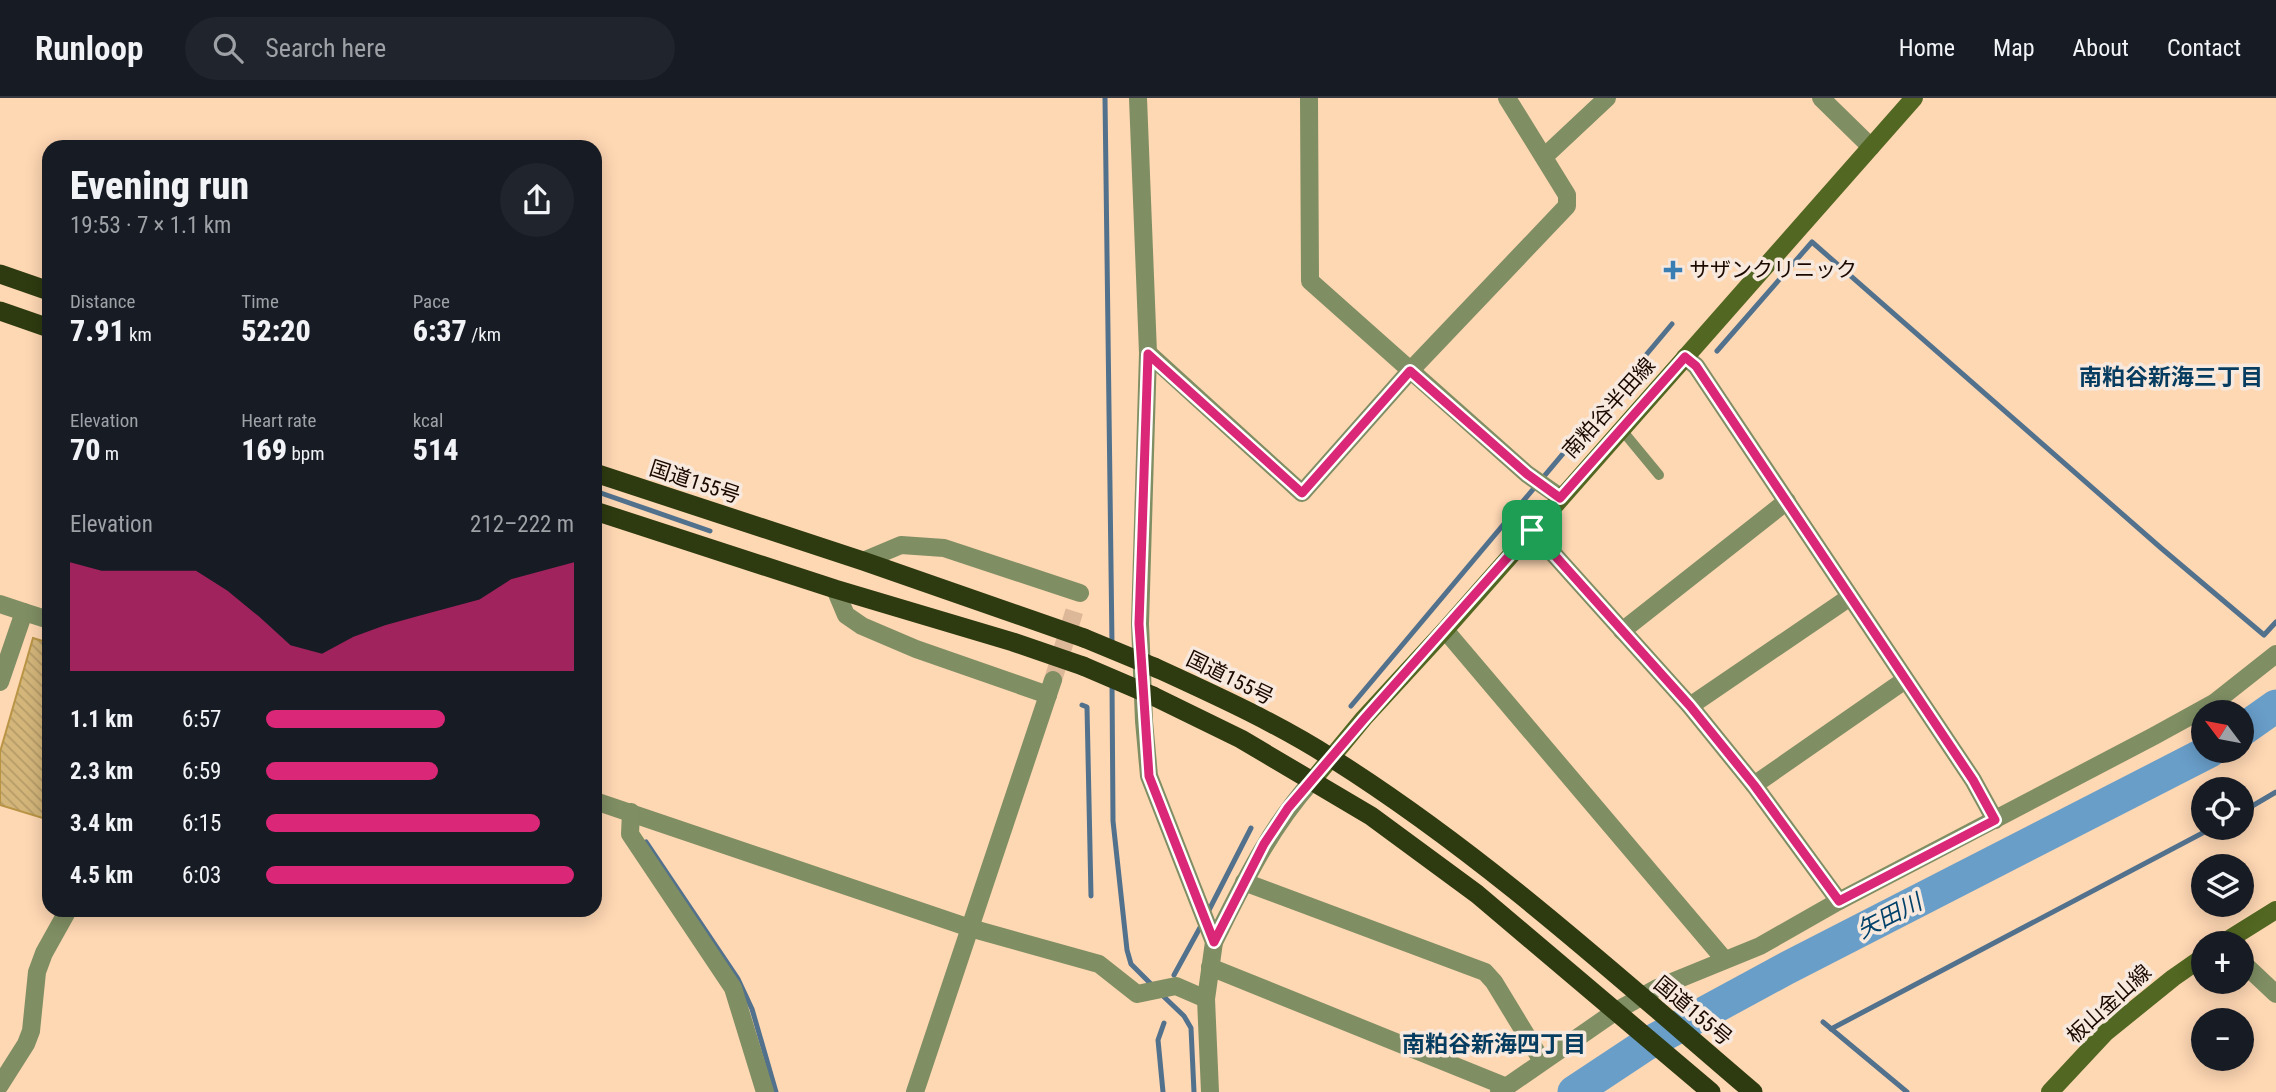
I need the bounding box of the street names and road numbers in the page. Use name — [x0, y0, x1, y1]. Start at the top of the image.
street label: 南粕谷半田線 — [1558, 353, 1660, 463]
street label: 国道155号 — [647, 456, 743, 508]
street label: 国道155号 — [1182, 647, 1278, 709]
street label: 板山金山線 — [2062, 960, 2156, 1048]
street label: 国道155号 — [1649, 972, 1737, 1050]

